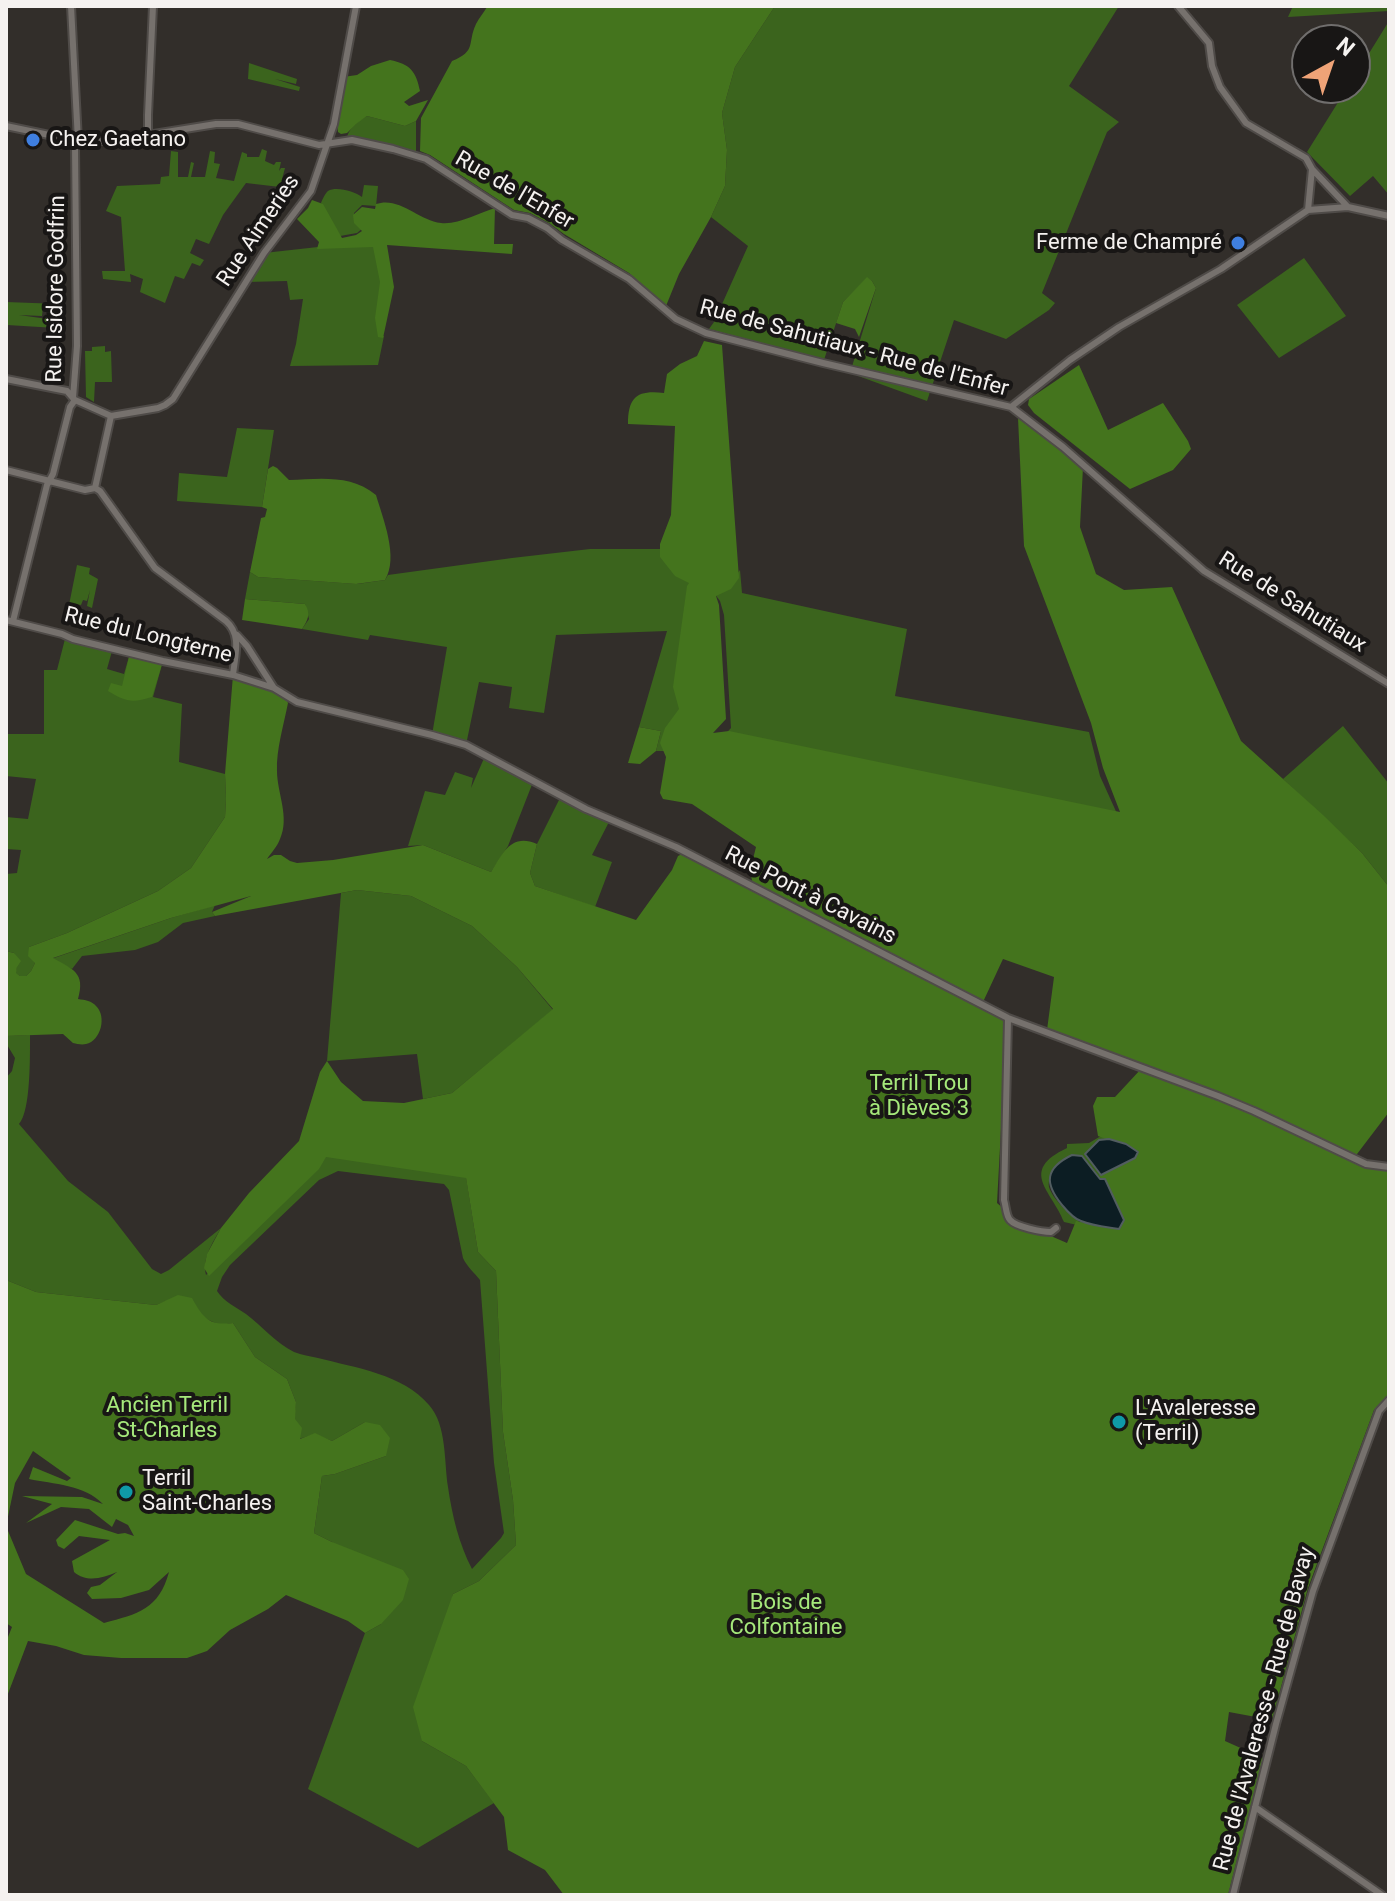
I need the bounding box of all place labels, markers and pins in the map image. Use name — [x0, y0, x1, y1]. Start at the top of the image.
place label: Chez Gaetano — [49, 127, 186, 153]
marker: Chez Gaetano — [24, 131, 42, 149]
place label: Ferme de Champré — [1036, 230, 1222, 256]
marker: Ferme de Champré — [1229, 234, 1247, 252]
place label: L'Avaleresse (Terril) — [1135, 1396, 1256, 1448]
marker: L'Avaleresse (Terril) — [1110, 1413, 1128, 1431]
place label: Terril Saint-Charles — [142, 1466, 272, 1518]
marker: Terril Saint-Charles — [117, 1483, 135, 1501]

